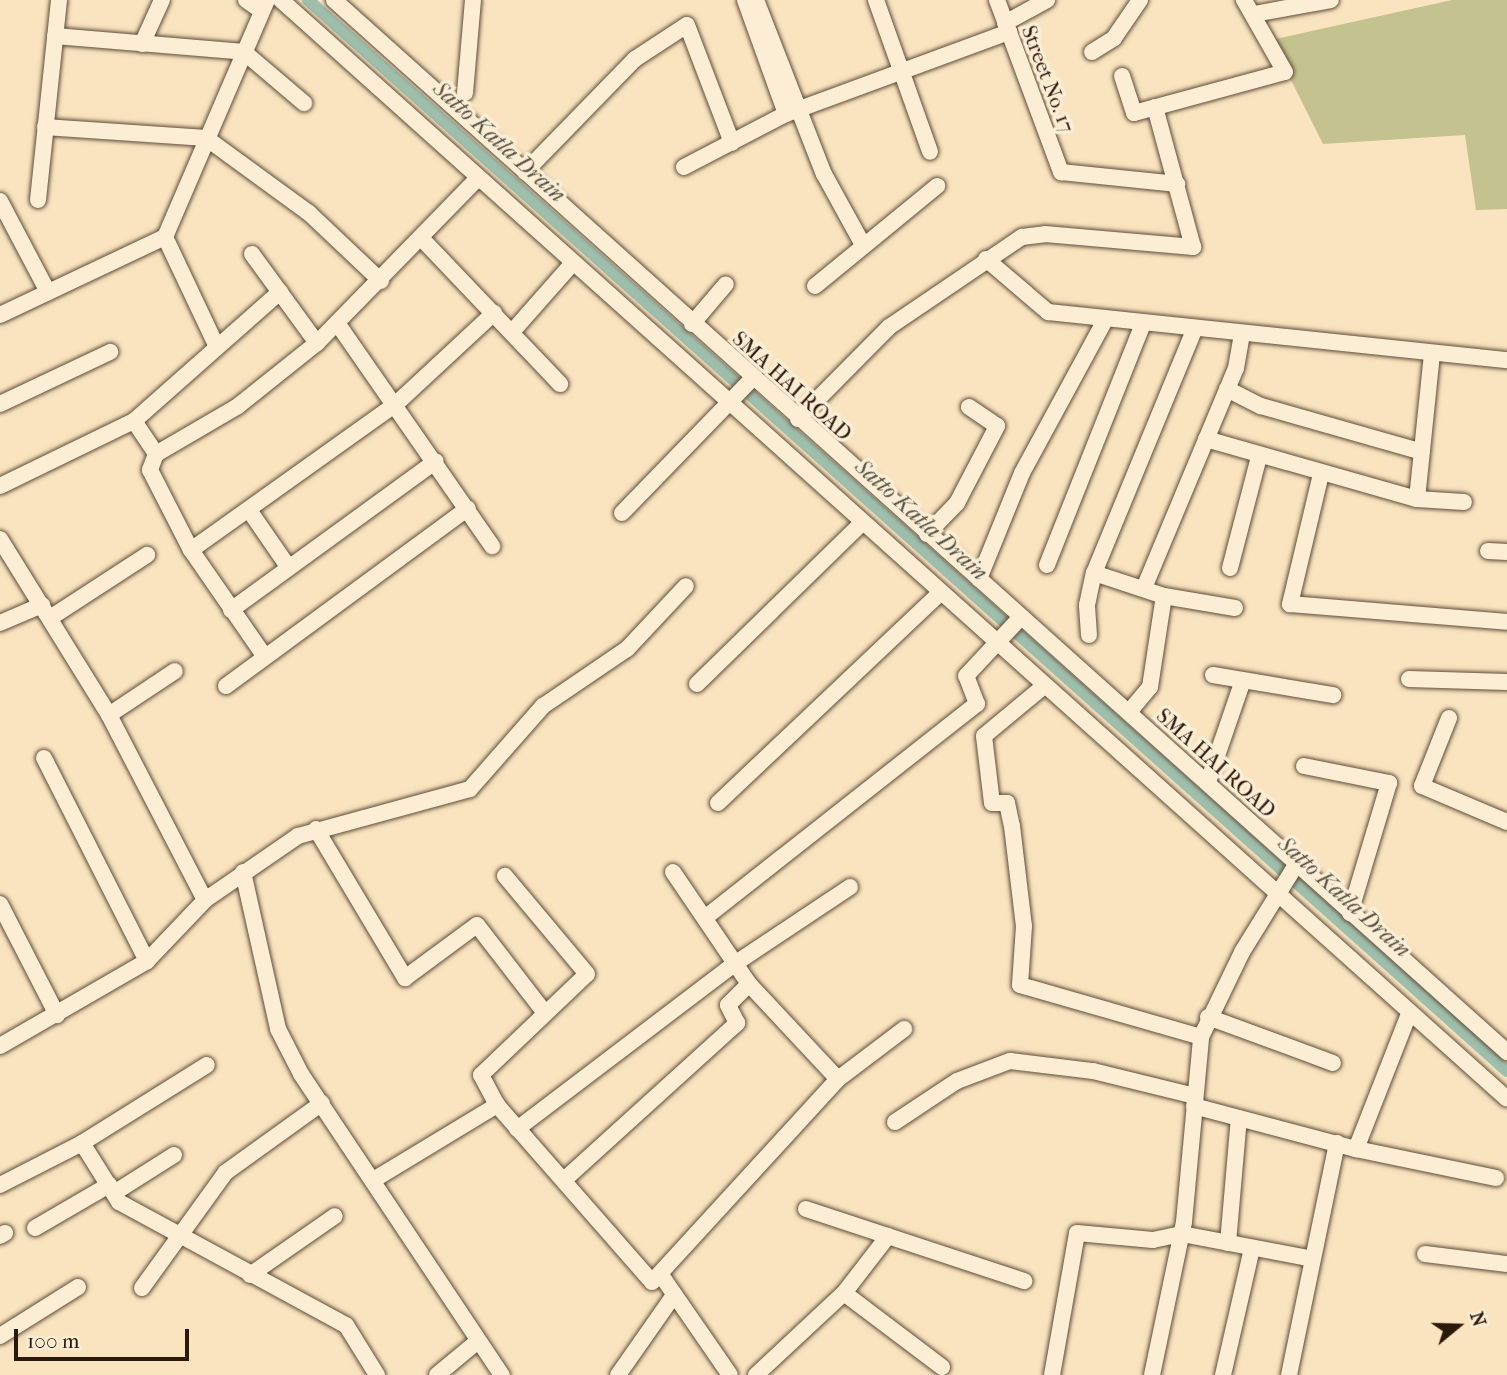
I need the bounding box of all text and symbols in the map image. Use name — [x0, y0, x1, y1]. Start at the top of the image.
street label: Street No. 17 — [1016, 22, 1080, 136]
water label: Satto Katla Drain — [427, 75, 571, 209]
street label: SMA HAI ROAD — [727, 326, 857, 446]
water label: Satto Katla Drain — [849, 453, 993, 587]
street label: SMA HAI ROAD — [1151, 703, 1281, 823]
water label: Satto Katla Drain — [1272, 830, 1416, 964]
north arrow — [1423, 1291, 1493, 1361]
text: N — [1465, 1309, 1491, 1330]
scale bar — [18, 1316, 192, 1360]
text: 100 m — [27, 1329, 80, 1353]

